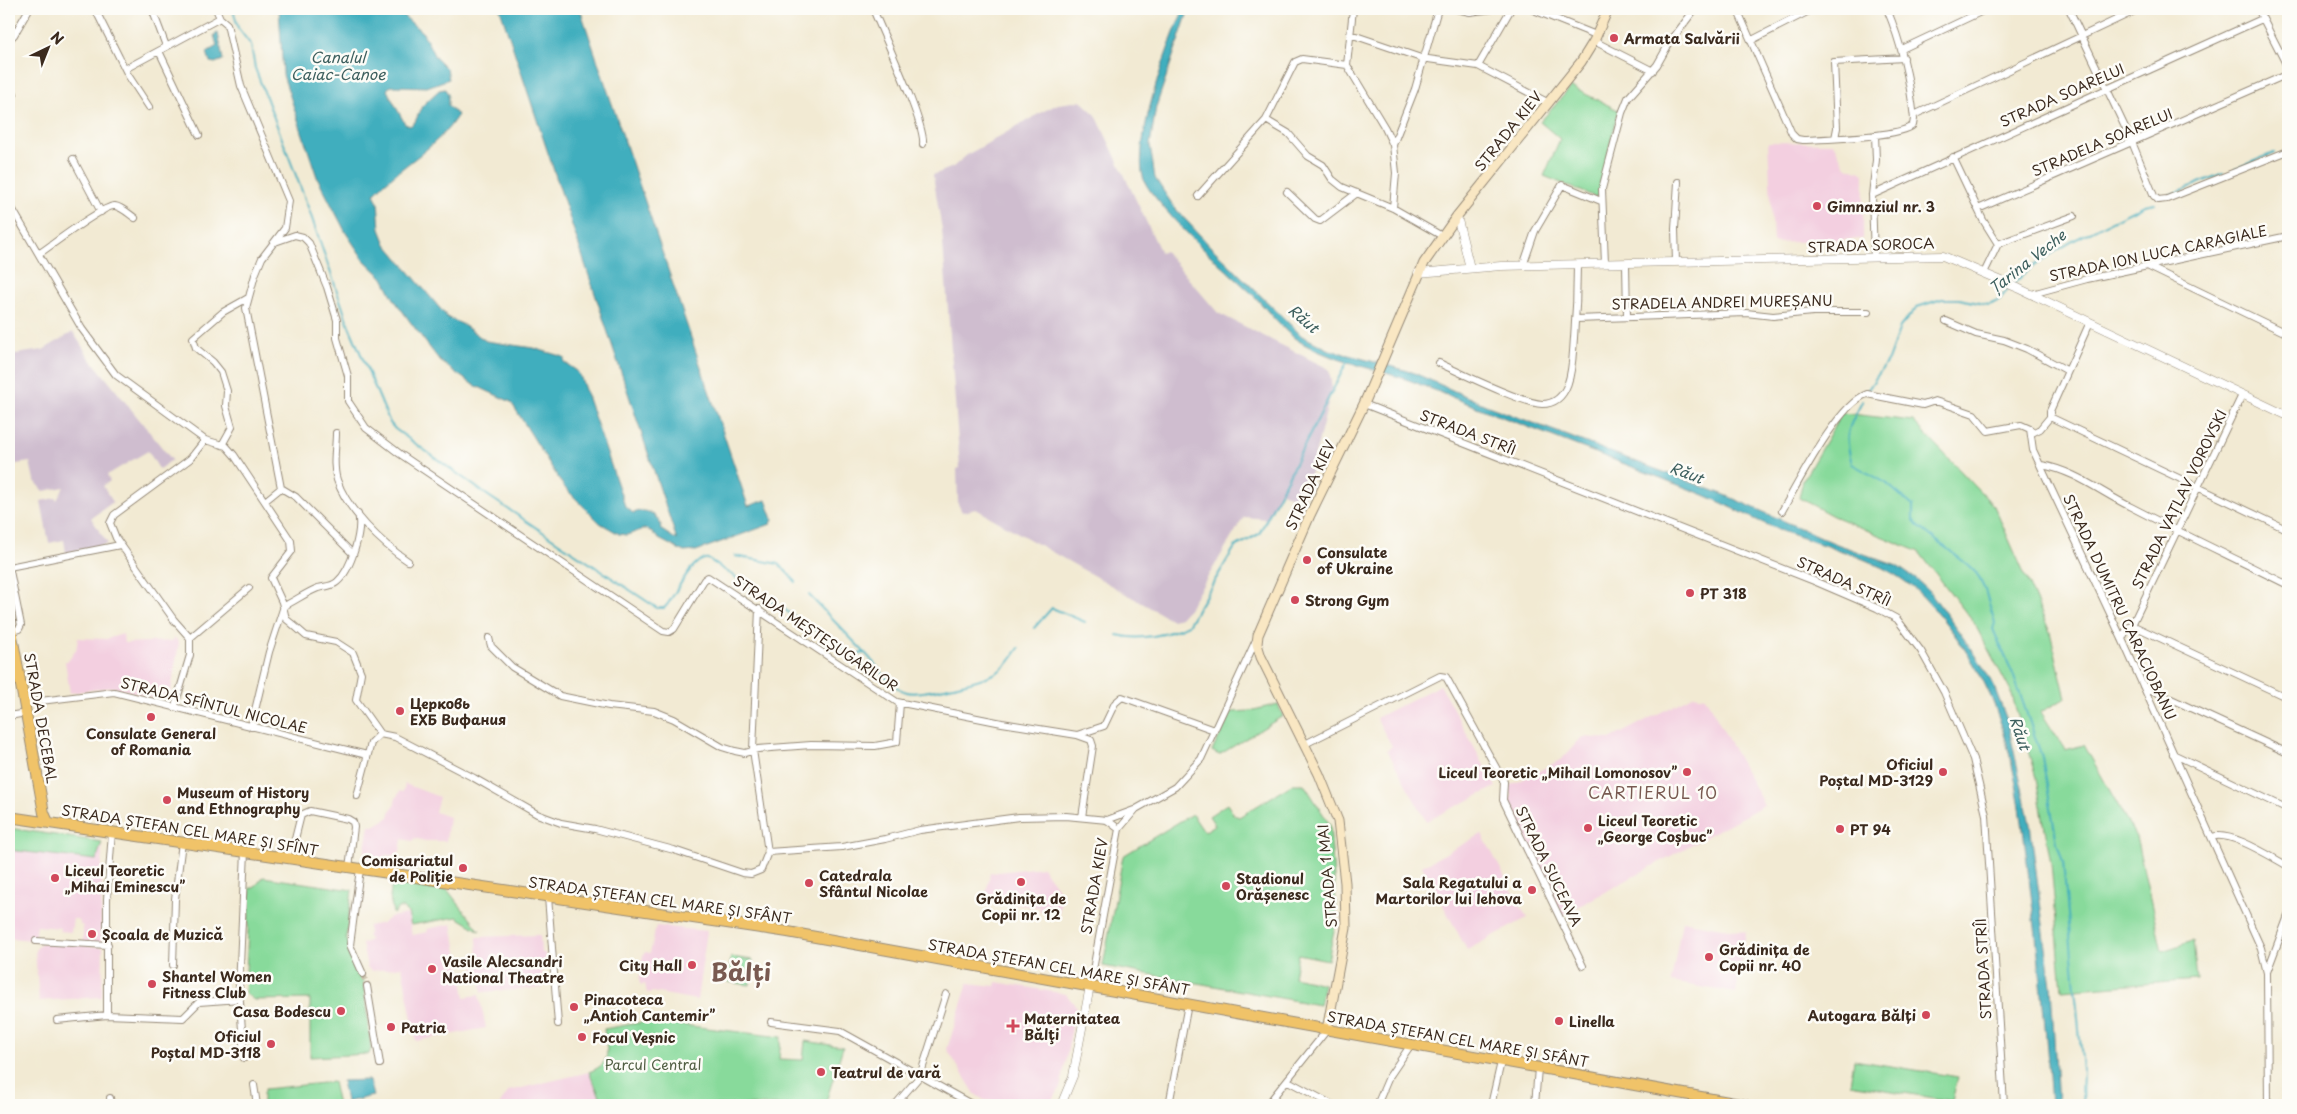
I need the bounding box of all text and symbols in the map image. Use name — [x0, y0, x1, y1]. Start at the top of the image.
north arrow — [22, 22, 72, 72]
text: N — [46, 27, 68, 50]
place label: Armata Salvării — [1623, 28, 1740, 49]
marker: Armata Salvării — [1608, 32, 1620, 44]
water label: Canalul Caiac-Canoe — [291, 45, 386, 85]
street label: STRADA SOARELUI — [1996, 58, 2128, 132]
street label: STRADA KIEV — [1469, 86, 1547, 175]
street label: STRADELA SOARELUI — [2028, 103, 2176, 181]
place label: Gimnaziul nr. 3 — [1827, 196, 1935, 217]
marker: Gimnaziul nr. 3 — [1811, 200, 1823, 212]
street label: STRADA ION LUCA CARAGIALE — [2047, 220, 2269, 286]
water label: Țarina Veche — [1984, 223, 2071, 298]
street label: STRADA SOROCA — [1807, 232, 1935, 258]
street label: STRADELA ANDREI MUREȘANU — [1611, 290, 1833, 314]
water label: Răut — [1284, 298, 1326, 339]
street label: STRADA STRÎI — [1417, 404, 1519, 460]
street label: STRADA VAȚLAV VOROVSKI — [2126, 406, 2232, 592]
street label: STRADA KIEV — [1280, 436, 1340, 534]
water label: Răut — [1667, 455, 1709, 489]
street label: STRADA DUMITRU CARACIOBANU — [2058, 491, 2182, 723]
place label: Consulate of Ukraine — [1317, 542, 1393, 579]
street label: STRADA STRÎI — [1793, 551, 1895, 611]
marker: Consulate of Ukraine — [1301, 554, 1313, 566]
street label: STRADA MEȘTEȘUGARILOR — [729, 570, 903, 696]
place label: PT 318 — [1700, 583, 1747, 604]
marker: PT 318 — [1684, 587, 1696, 599]
place label: Strong Gym — [1305, 590, 1389, 611]
marker: Strong Gym — [1289, 594, 1301, 606]
street label: STRADA DECEBAL — [19, 651, 63, 785]
street label: STRADA SFÎNTUL NICOLAE — [119, 672, 309, 738]
place label: Церковь ЕХБ Вифания — [410, 693, 506, 730]
marker: Церковь ЕХБ Вифания — [394, 705, 406, 717]
marker: Consulate General of Romania — [145, 711, 157, 723]
water label: Răut — [2005, 713, 2038, 754]
place label: Consulate General of Romania — [86, 723, 216, 760]
place label: Oficiul Poștal MD-3129 — [1819, 754, 1933, 791]
place label: Liceul Teoretic „Mihail Lomonosov” — [1438, 762, 1677, 783]
marker: Liceul Teoretic „Mihail Lomonosov” — [1681, 766, 1693, 778]
marker: Oficiul Poștal MD-3129 — [1937, 766, 1949, 778]
district label: CARTIERUL 10 — [1588, 780, 1718, 804]
place label: Museum of History and Ethnography — [177, 782, 309, 819]
marker: Museum of History and Ethnography — [161, 794, 173, 806]
street label: STRADA ȘTEFAN CEL MARE ȘI SFÎNT — [60, 799, 320, 861]
street label: STRADA SUCEAVA — [1511, 802, 1587, 930]
place label: Liceul Teoretic „George Coșbuc” — [1598, 810, 1712, 847]
place label: PT 94 — [1850, 819, 1891, 840]
marker: Liceul Teoretic „George Coșbuc” — [1582, 822, 1594, 834]
street label: STRADA 1 MAI — [1312, 823, 1342, 929]
marker: PT 94 — [1834, 823, 1846, 835]
street label: STRADA KIEV — [1075, 836, 1113, 936]
place label: Comisariatul de Poliție — [361, 850, 453, 887]
place label: Liceul Teoretic „Mihai Eminescu” — [65, 860, 185, 897]
marker: Comisariatul de Poliție — [457, 862, 469, 874]
place label: Catedrala Sfântul Nicolae — [819, 865, 928, 902]
place label: Stadionul Orășenesc — [1236, 868, 1309, 905]
street label: STRADA ȘTEFAN CEL MARE ȘI SFÂNT — [527, 871, 793, 929]
marker: Liceul Teoretic „Mihai Eminescu” — [49, 872, 61, 884]
place label: Sala Regatului a Martorilor lui Iehova — [1376, 872, 1522, 909]
marker: Grădinița de Copii nr. 12 — [1015, 876, 1027, 888]
marker: Catedrala Sfântul Nicolae — [803, 877, 815, 889]
marker: Stadionul Orășenesc — [1220, 880, 1232, 892]
marker: Sala Regatului a Martorilor lui Iehova — [1526, 884, 1538, 896]
place label: Grădinița de Copii nr. 12 — [976, 888, 1067, 925]
street label: STRADA STRÎI — [1970, 918, 1996, 1020]
place label: Școala de Muzică — [102, 924, 224, 945]
marker: Școala de Muzică — [86, 928, 98, 940]
street label: STRADA ȘTEFAN CEL MARE ȘI SFÂNT — [926, 934, 1192, 1000]
place label: Grădinița de Copii nr. 40 — [1719, 939, 1810, 976]
place label: Vasile Alecsandri National Theatre — [442, 951, 565, 988]
marker: Grădinița de Copii nr. 40 — [1703, 951, 1715, 963]
district label: Bălți — [711, 953, 771, 989]
place label: City Hall — [619, 955, 682, 976]
marker: City Hall — [686, 959, 698, 971]
marker: Vasile Alecsandri National Theatre — [426, 963, 438, 975]
place label: Shantel Women Fitness Club — [162, 966, 272, 1003]
marker: Shantel Women Fitness Club — [146, 978, 158, 990]
place label: Pinacoteca „Antioh Cantemir” — [584, 989, 715, 1026]
place label: Casa Bodescu — [233, 1001, 331, 1022]
marker: Pinacoteca „Antioh Cantemir” — [568, 1001, 580, 1013]
marker: Casa Bodescu — [335, 1005, 347, 1017]
place label: Autogara Bălți — [1808, 1005, 1916, 1026]
street label: STRADA ȘTEFAN CEL MARE ȘI SFÂNT — [1325, 1006, 1591, 1072]
place label: Maternitatea Bălţi — [1024, 1008, 1121, 1045]
marker: Autogara Bălți — [1920, 1009, 1932, 1021]
place label: Linella — [1569, 1011, 1615, 1032]
marker: Linella — [1553, 1015, 1565, 1027]
place label: Patria — [401, 1017, 447, 1038]
marker: Maternitatea Bălţi — [1006, 1019, 1020, 1033]
marker: Patria — [385, 1021, 397, 1033]
place label: Oficiul Poștal MD-3118 — [151, 1026, 261, 1063]
place label: Focul Veșnic — [592, 1027, 676, 1048]
marker: Focul Veșnic — [576, 1031, 588, 1043]
marker: Oficiul Poștal MD-3118 — [265, 1038, 277, 1050]
park label: Parcul Central — [604, 1054, 702, 1075]
place label: Teatrul de vară — [831, 1062, 941, 1083]
marker: Teatrul de vară — [815, 1066, 827, 1078]

